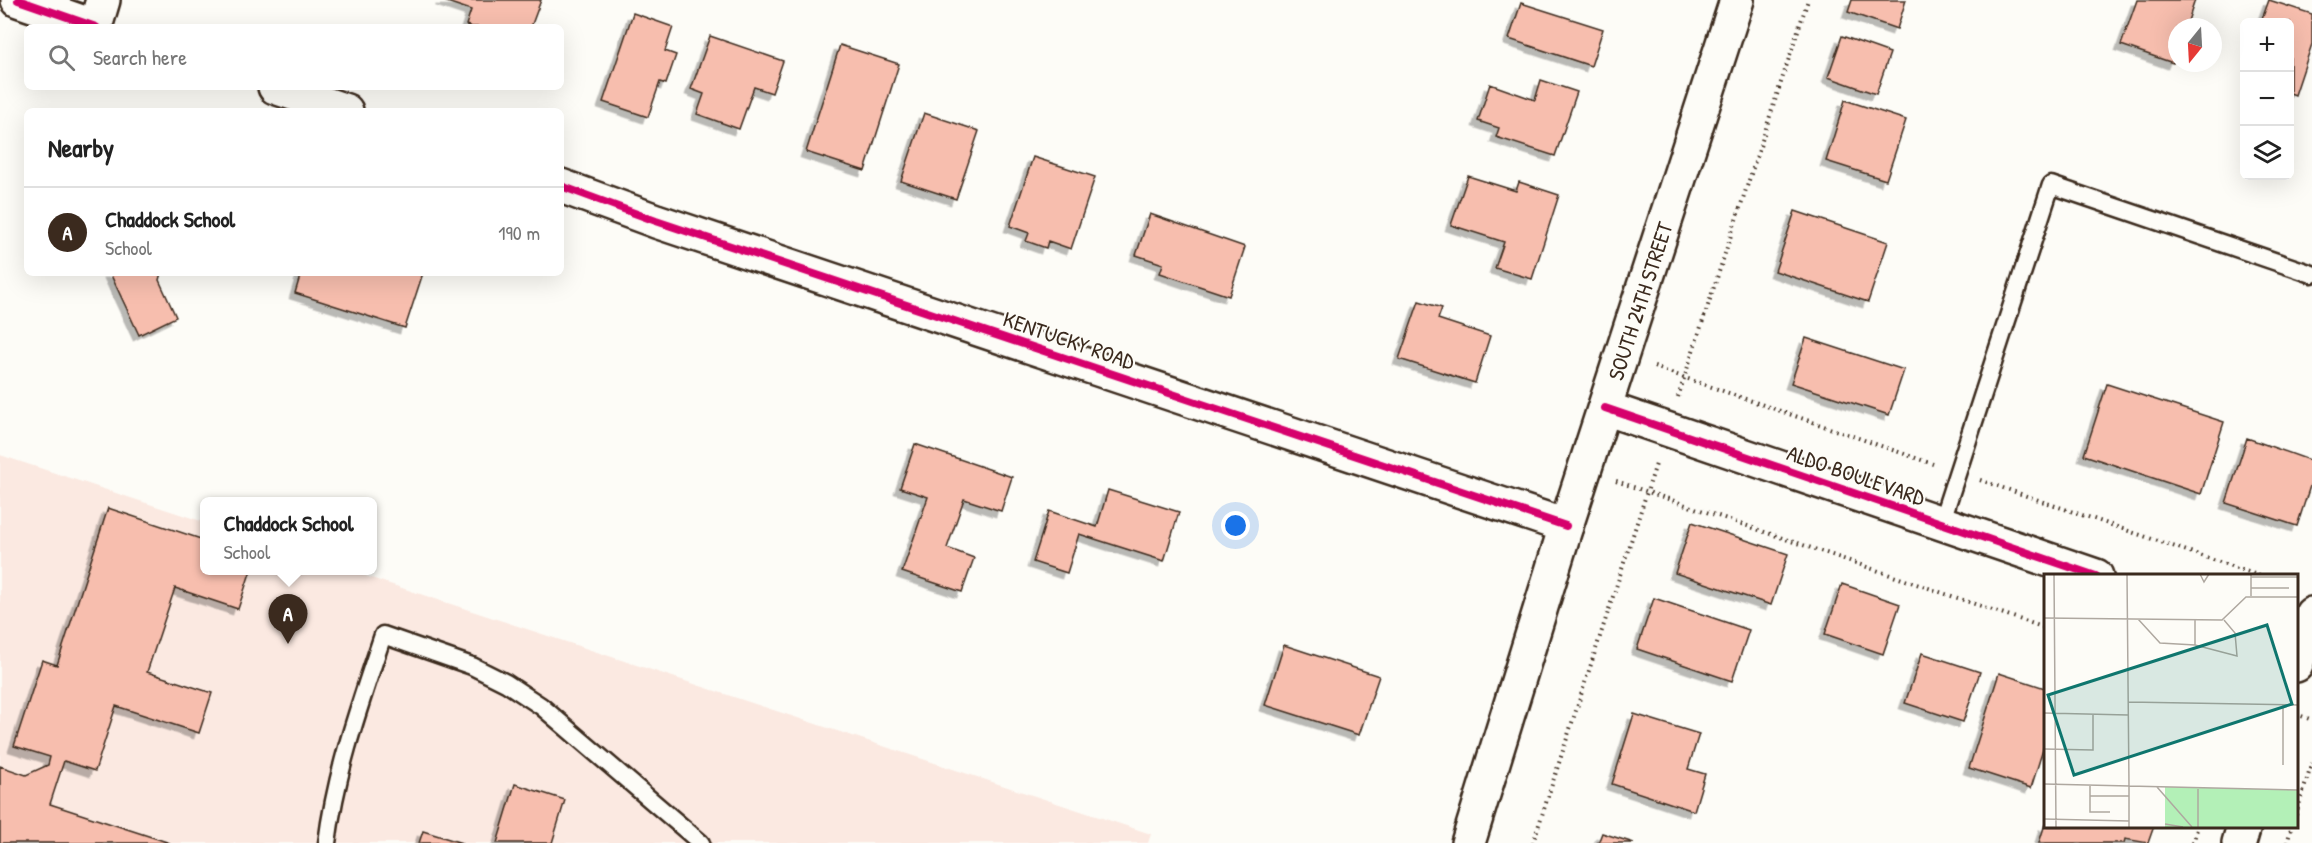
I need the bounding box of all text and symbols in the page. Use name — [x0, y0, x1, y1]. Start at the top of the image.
north arrow — [2168, 18, 2222, 72]
map controls — [2240, 18, 2294, 180]
button: + — [2240, 18, 2294, 72]
search box — [24, 24, 564, 90]
icon: search — [45, 41, 78, 74]
text: Search here — [93, 42, 187, 72]
button: − — [2240, 72, 2294, 126]
button: layers — [2240, 126, 2294, 180]
text: Nearby — [48, 130, 114, 165]
text: Chaddock School — [105, 204, 235, 234]
street label: SOUTH 24TH STREET — [1600, 218, 1680, 384]
text: A — [63, 219, 72, 246]
text: 190 m — [498, 219, 540, 246]
text: School — [105, 234, 152, 261]
street label: KENTUCKY ROAD — [999, 304, 1139, 377]
street label: ALDO BOULEVARD — [1783, 437, 1929, 513]
popup — [200, 497, 377, 575]
text: Chaddock School — [223, 508, 354, 538]
your location — [1221, 511, 1250, 540]
text: School — [223, 538, 270, 565]
inset map — [2044, 574, 2297, 828]
pin: A — [268, 594, 308, 644]

